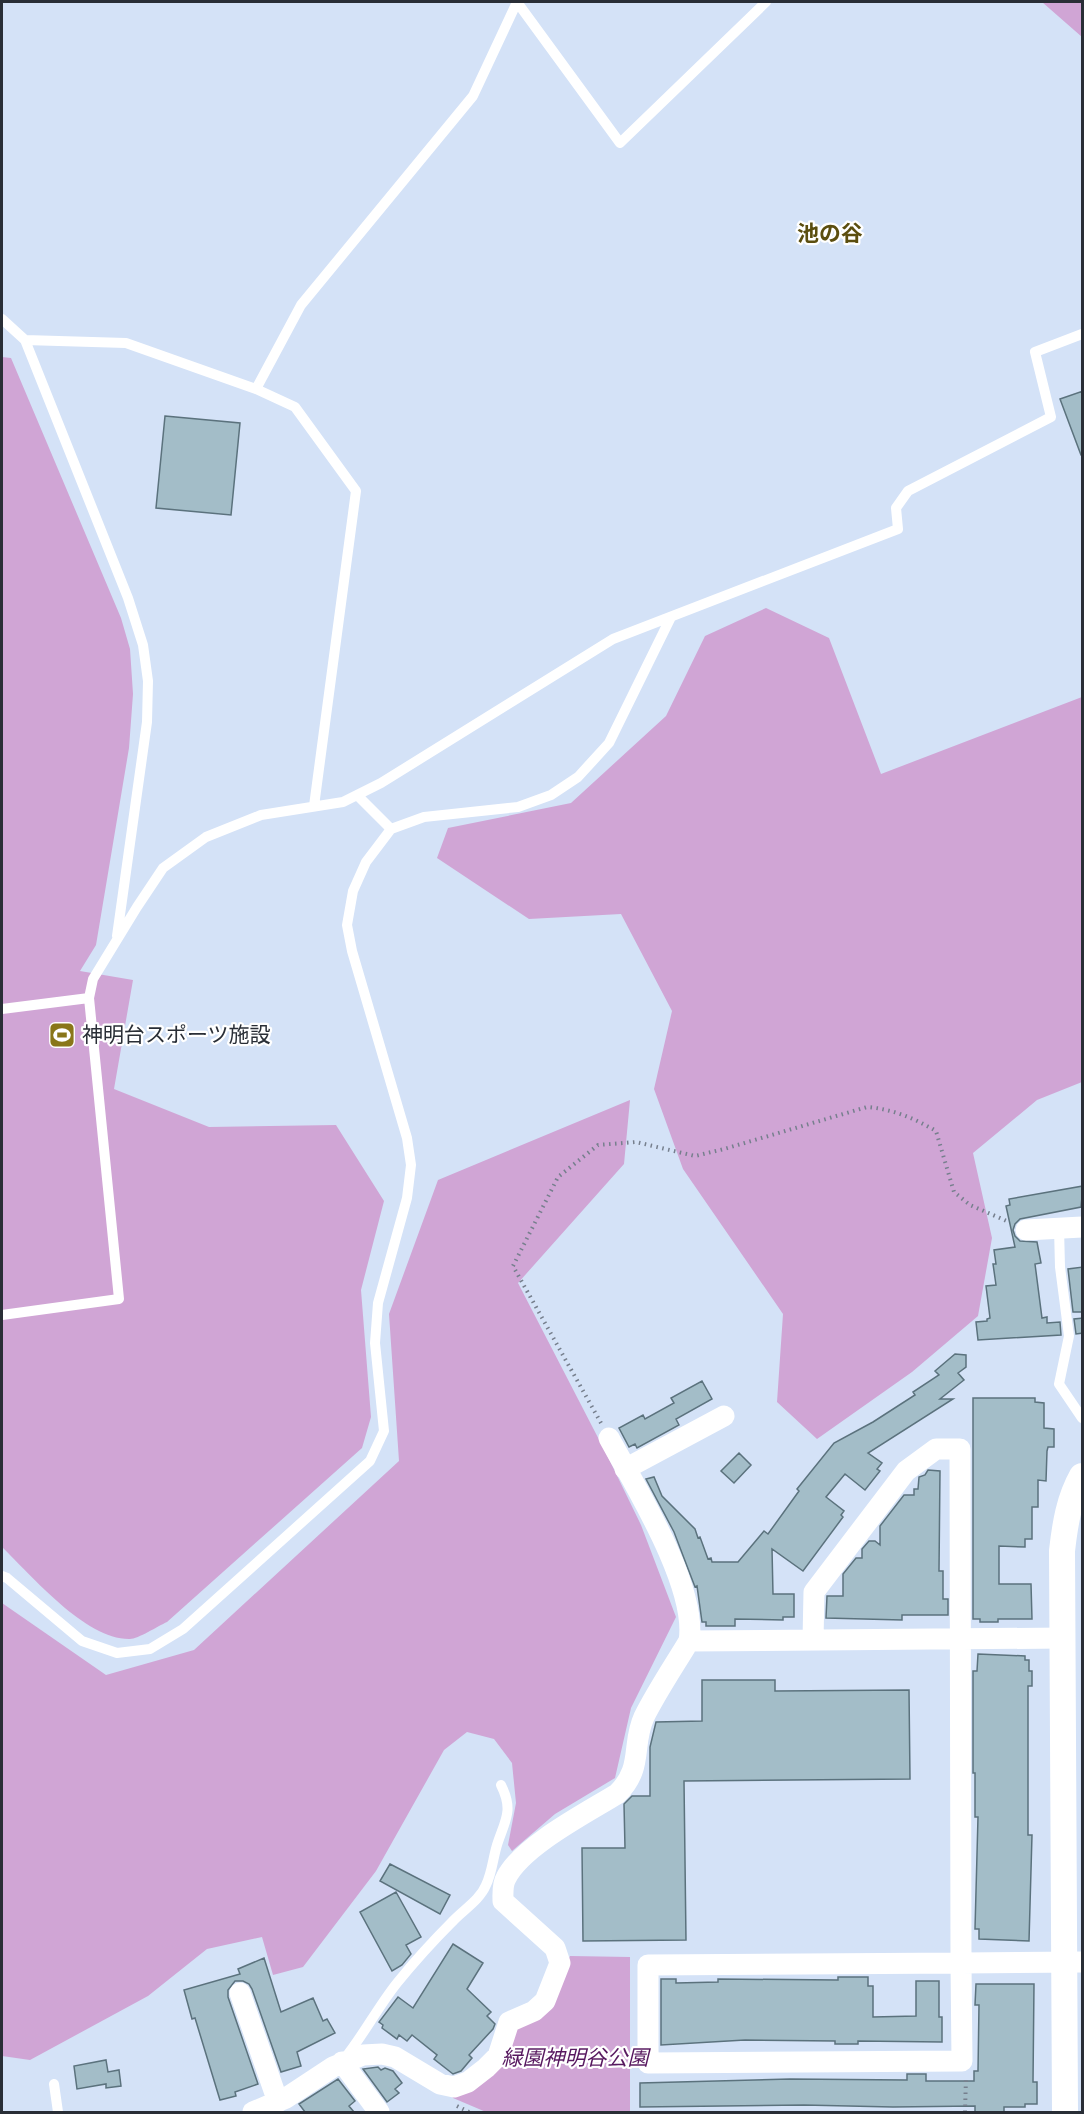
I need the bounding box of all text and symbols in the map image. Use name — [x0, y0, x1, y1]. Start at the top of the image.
district label: 池の谷 — [797, 221, 863, 246]
sports icon: 神明台スポーツ施設 — [47, 1020, 77, 1050]
place label: 神明台スポーツ施設 — [82, 1023, 271, 1047]
park label: 緑園神明谷公園 — [502, 2046, 651, 2070]

